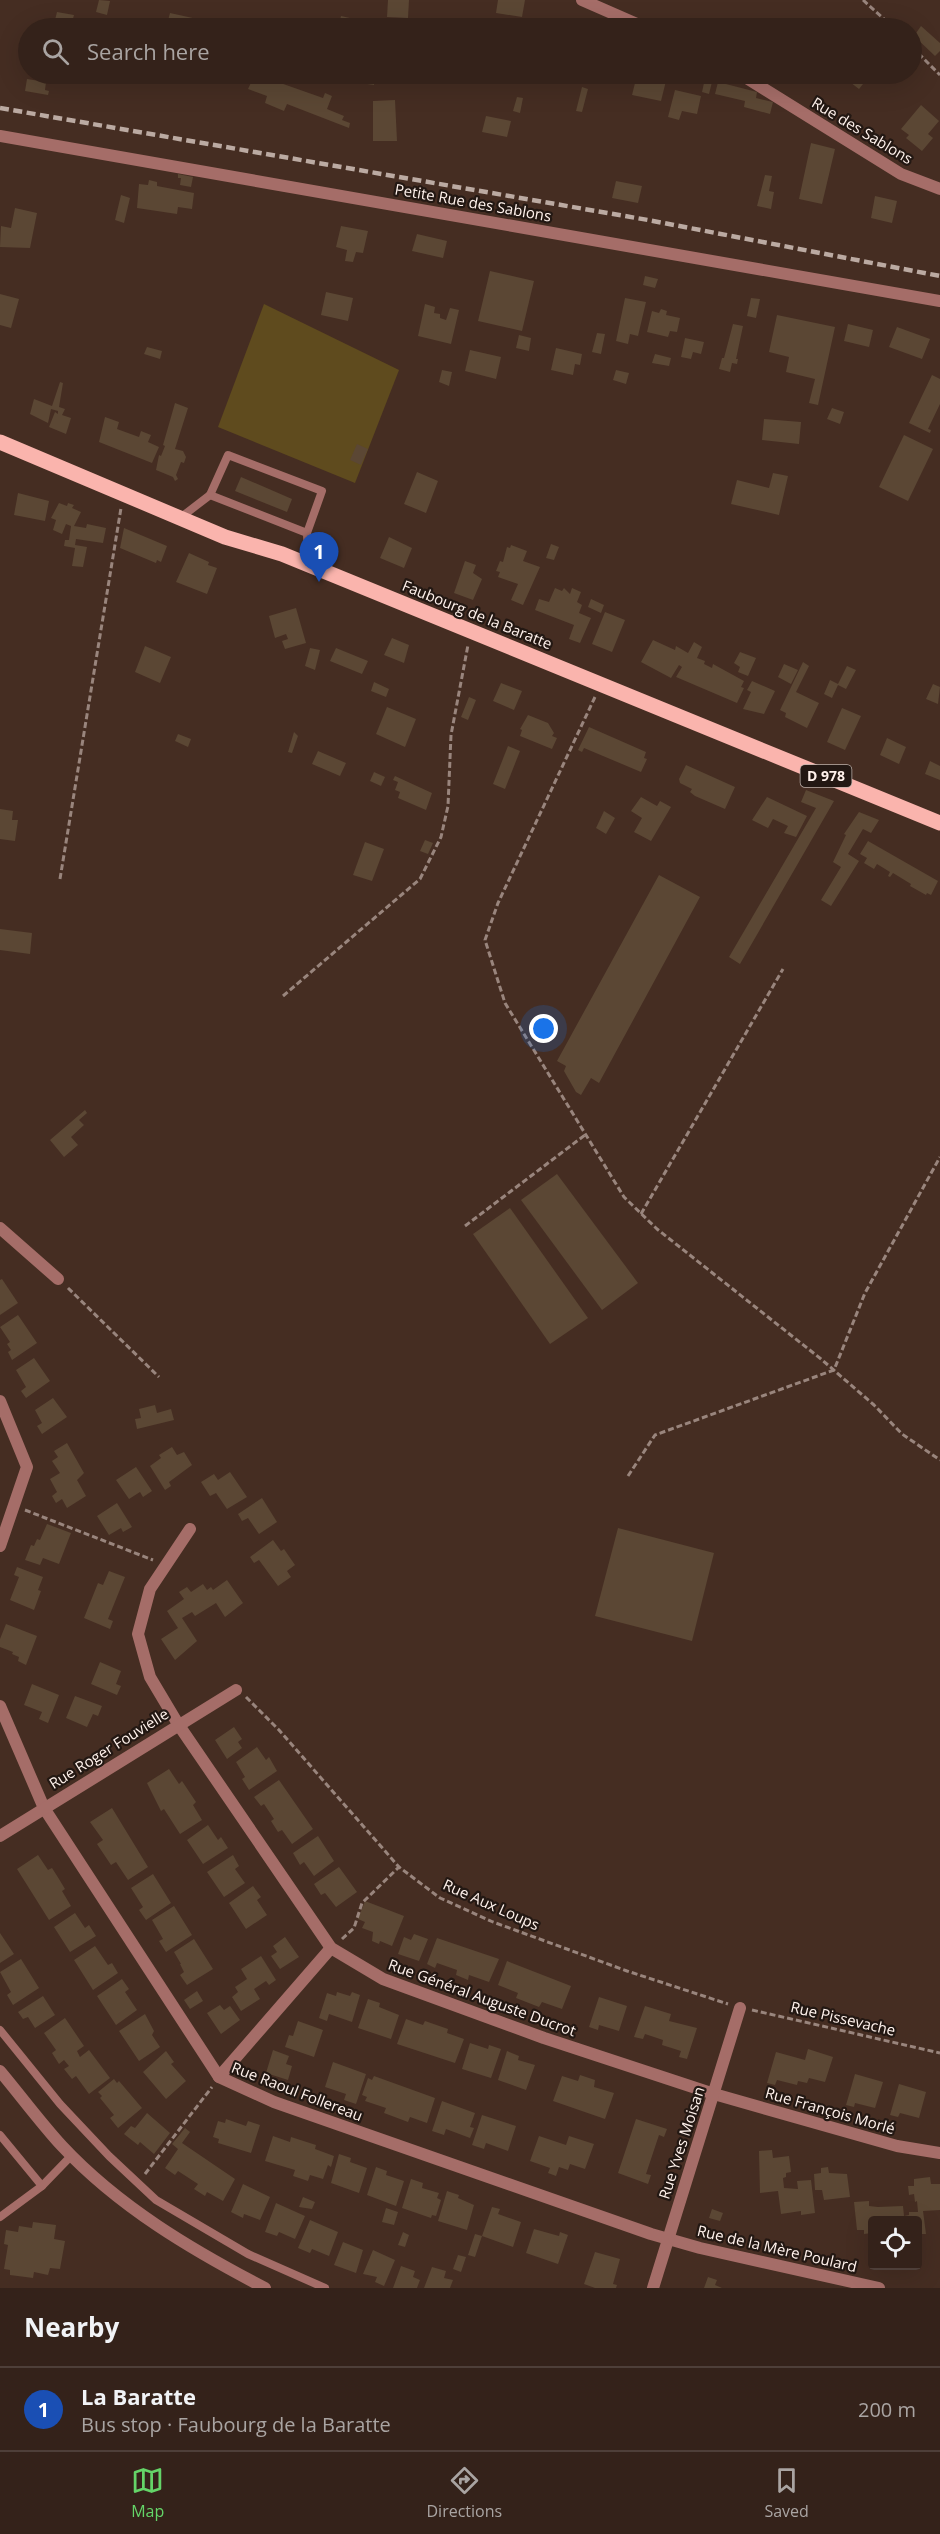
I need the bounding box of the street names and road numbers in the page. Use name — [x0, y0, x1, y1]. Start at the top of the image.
street label: Rue des Sablons — [808, 92, 917, 168]
street label: Petite Rue des Sablons — [393, 178, 553, 226]
street label: Faubourg de la Baratte — [399, 575, 555, 653]
road number: D 978 — [800, 765, 852, 787]
street label: Rue Roger Fouvielle — [45, 1703, 172, 1793]
street label: Rue Aux Loups — [440, 1874, 543, 1934]
street label: Rue Général Auguste Ducrot — [386, 1954, 579, 2040]
street label: Rue Pissevache — [789, 1996, 898, 2040]
street label: Rue Raoul Follereau — [229, 2057, 366, 2125]
street label: Rue François Morlé — [763, 2082, 897, 2138]
street label: Rue Yves Moisan — [653, 2084, 709, 2201]
street label: Rue de la Mère Poulard — [695, 2220, 859, 2276]

